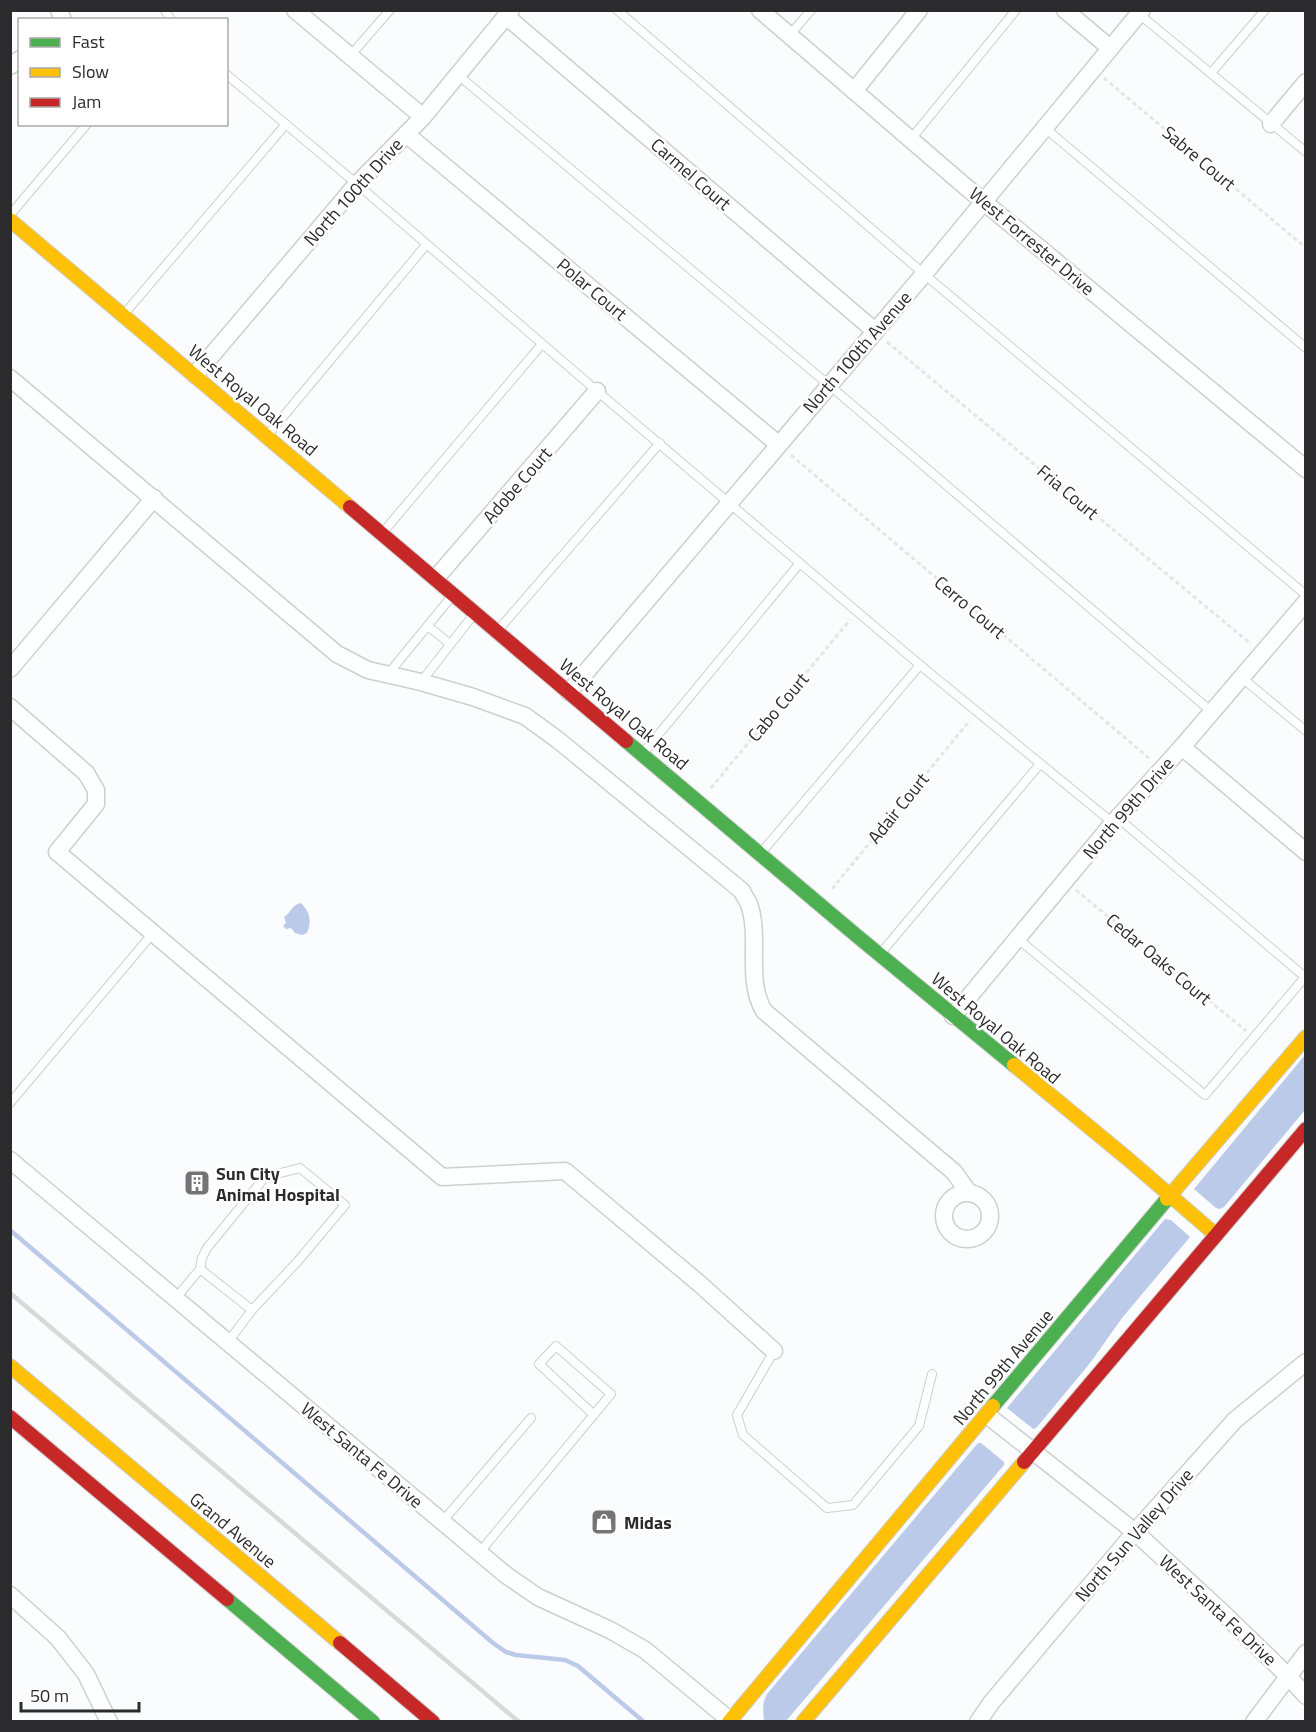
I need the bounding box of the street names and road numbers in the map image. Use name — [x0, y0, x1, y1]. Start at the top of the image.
street label: Sabre Court — [1156, 119, 1242, 197]
street label: Carmel Court — [645, 131, 738, 217]
street label: North 100th Drive — [297, 132, 409, 252]
street label: West Forrester Drive — [963, 180, 1101, 302]
street label: Polar Court — [551, 251, 634, 327]
street label: North 100th Avenue — [796, 285, 918, 419]
street label: West Royal Oak Road — [182, 338, 324, 462]
street label: Adobe Court — [476, 440, 558, 529]
street label: Fria Court — [1031, 458, 1105, 526]
street label: Cerro Court — [929, 569, 1012, 645]
street label: West Royal Oak Road — [553, 652, 695, 776]
street label: Cabo Court — [741, 666, 815, 747]
street label: North 99th Drive — [1076, 751, 1180, 865]
street label: Adair Court — [861, 766, 936, 849]
street label: Cedar Oaks Court — [1100, 907, 1218, 1012]
street label: West Royal Oak Road — [925, 966, 1067, 1090]
street label: North 99th Avenue — [946, 1303, 1060, 1431]
street label: West Santa Fe Drive — [295, 1396, 429, 1514]
street label: North Sun Valley Drive — [1068, 1462, 1200, 1608]
street label: Grand Avenue — [184, 1486, 282, 1574]
street label: West Santa Fe Drive — [1153, 1548, 1283, 1672]

